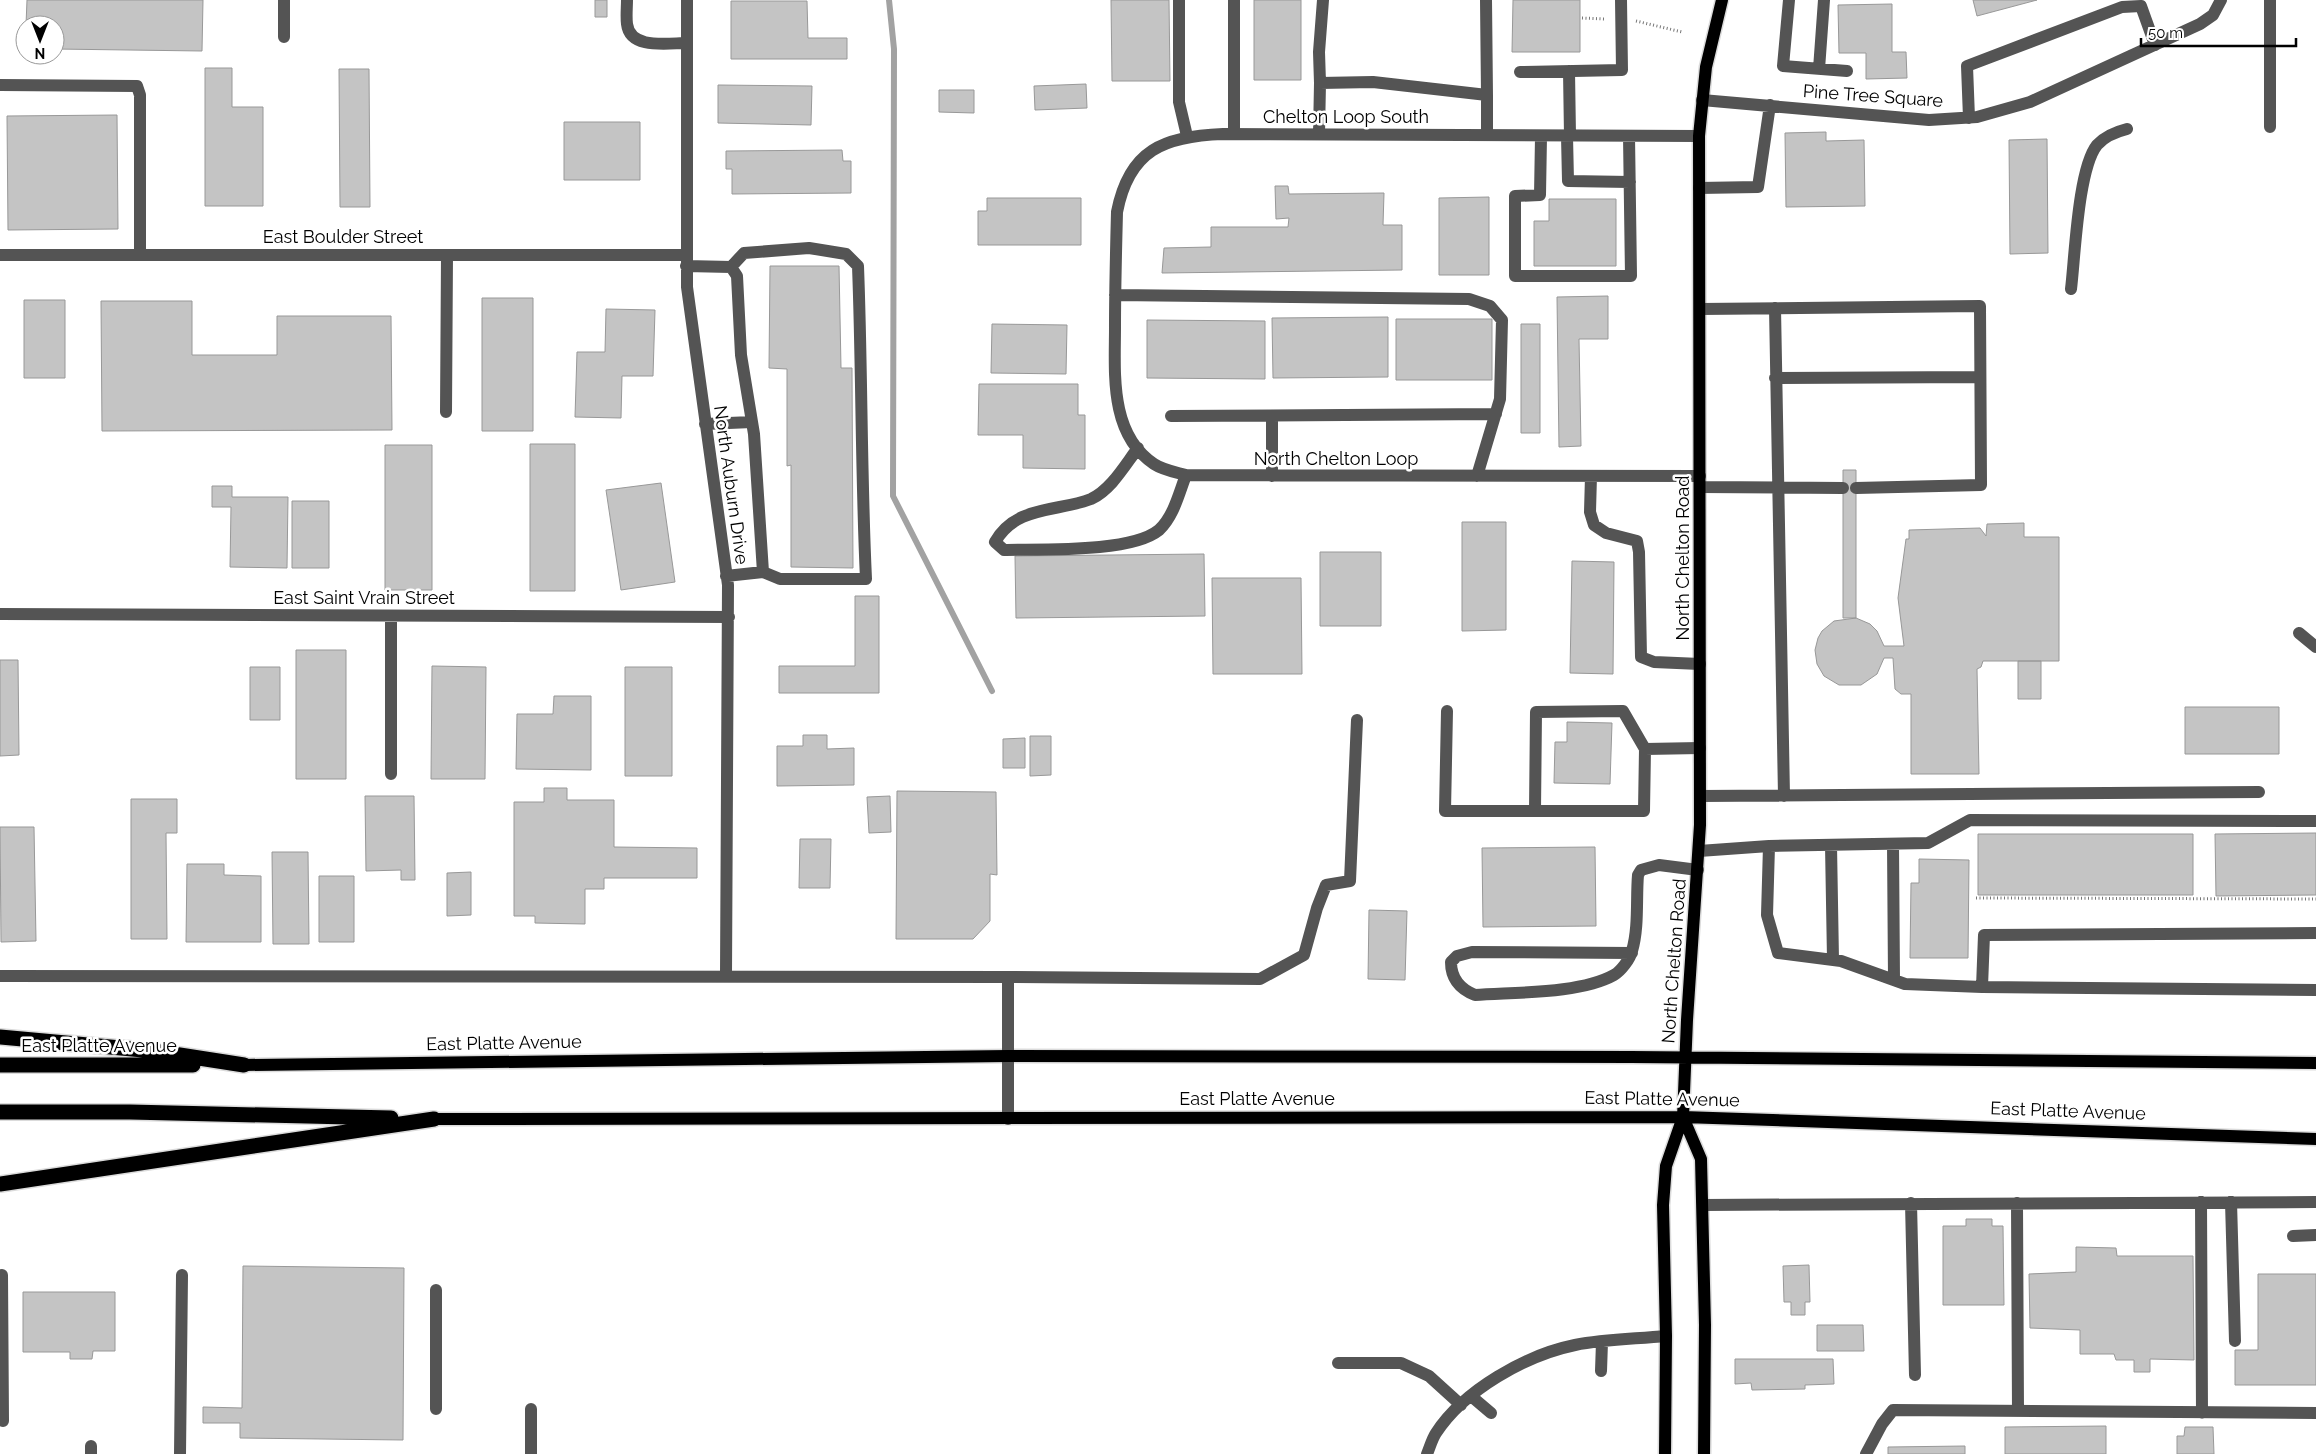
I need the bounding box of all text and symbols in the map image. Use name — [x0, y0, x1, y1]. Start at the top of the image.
north arrow — [15, 15, 65, 65]
scale bar — [2141, 15, 2296, 47]
text: 50 m — [2148, 24, 2183, 42]
text: N — [35, 45, 45, 61]
street label: Pine Tree Square — [1802, 80, 1944, 111]
street label: Chelton Loop South — [1263, 106, 1429, 127]
street label: East Boulder Street — [263, 226, 423, 247]
street label: North Auburn Drive — [710, 404, 753, 566]
street label: North Chelton Loop — [1254, 448, 1418, 469]
street label: North Chelton Road — [1672, 475, 1693, 641]
street label: East Saint Vrain Street — [273, 587, 455, 608]
street label: North Chelton Road — [1657, 878, 1690, 1044]
street label: East Platte Avenue — [426, 1031, 582, 1054]
street label: East Platte Avenue — [21, 1035, 177, 1056]
street label: East Platte Avenue — [1584, 1087, 1740, 1110]
street label: East Platte Avenue — [1179, 1088, 1335, 1109]
street label: East Platte Avenue — [1990, 1097, 2147, 1124]

